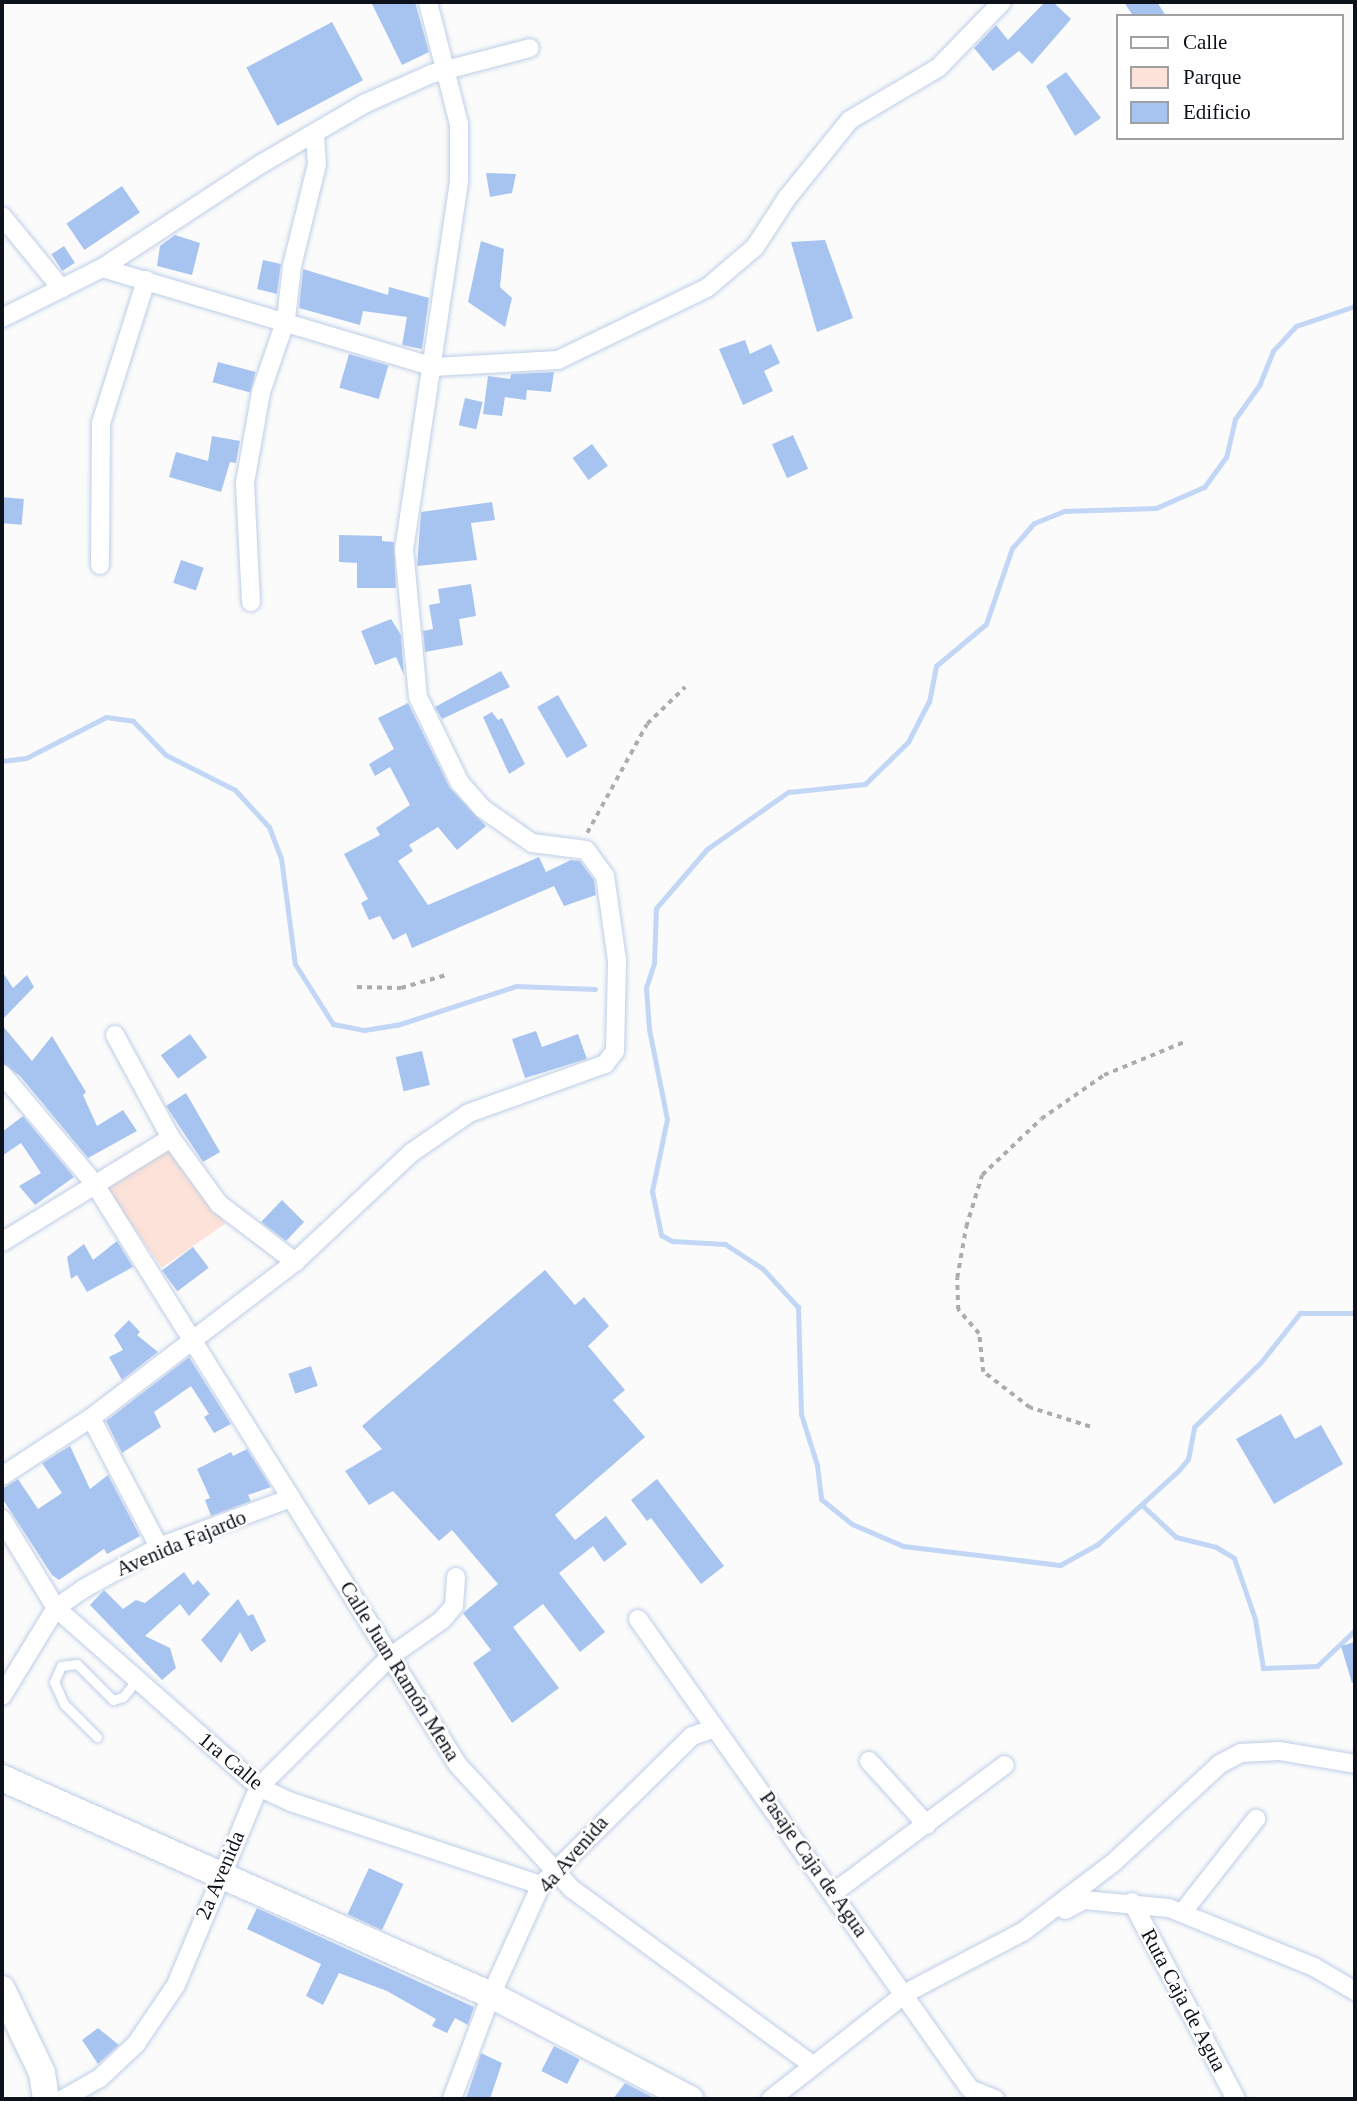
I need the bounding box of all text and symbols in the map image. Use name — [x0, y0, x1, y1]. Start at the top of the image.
legend — [1116, 14, 1343, 140]
text: Calle — [1183, 30, 1227, 54]
text: Parque — [1183, 65, 1241, 89]
text: Edificio — [1183, 100, 1251, 124]
street label: Avenida Fajardo — [112, 1504, 250, 1582]
street label: Calle Juan Ramón Mena — [334, 1577, 466, 1765]
street label: 1ra Calle — [194, 1727, 268, 1795]
street label: Pasaje Caja de Agua — [754, 1786, 874, 1942]
street label: 4a Avenida — [532, 1810, 614, 1898]
street label: 2a Avenida — [190, 1827, 250, 1923]
street label: Ruta Caja de Agua — [1136, 1924, 1232, 2076]

